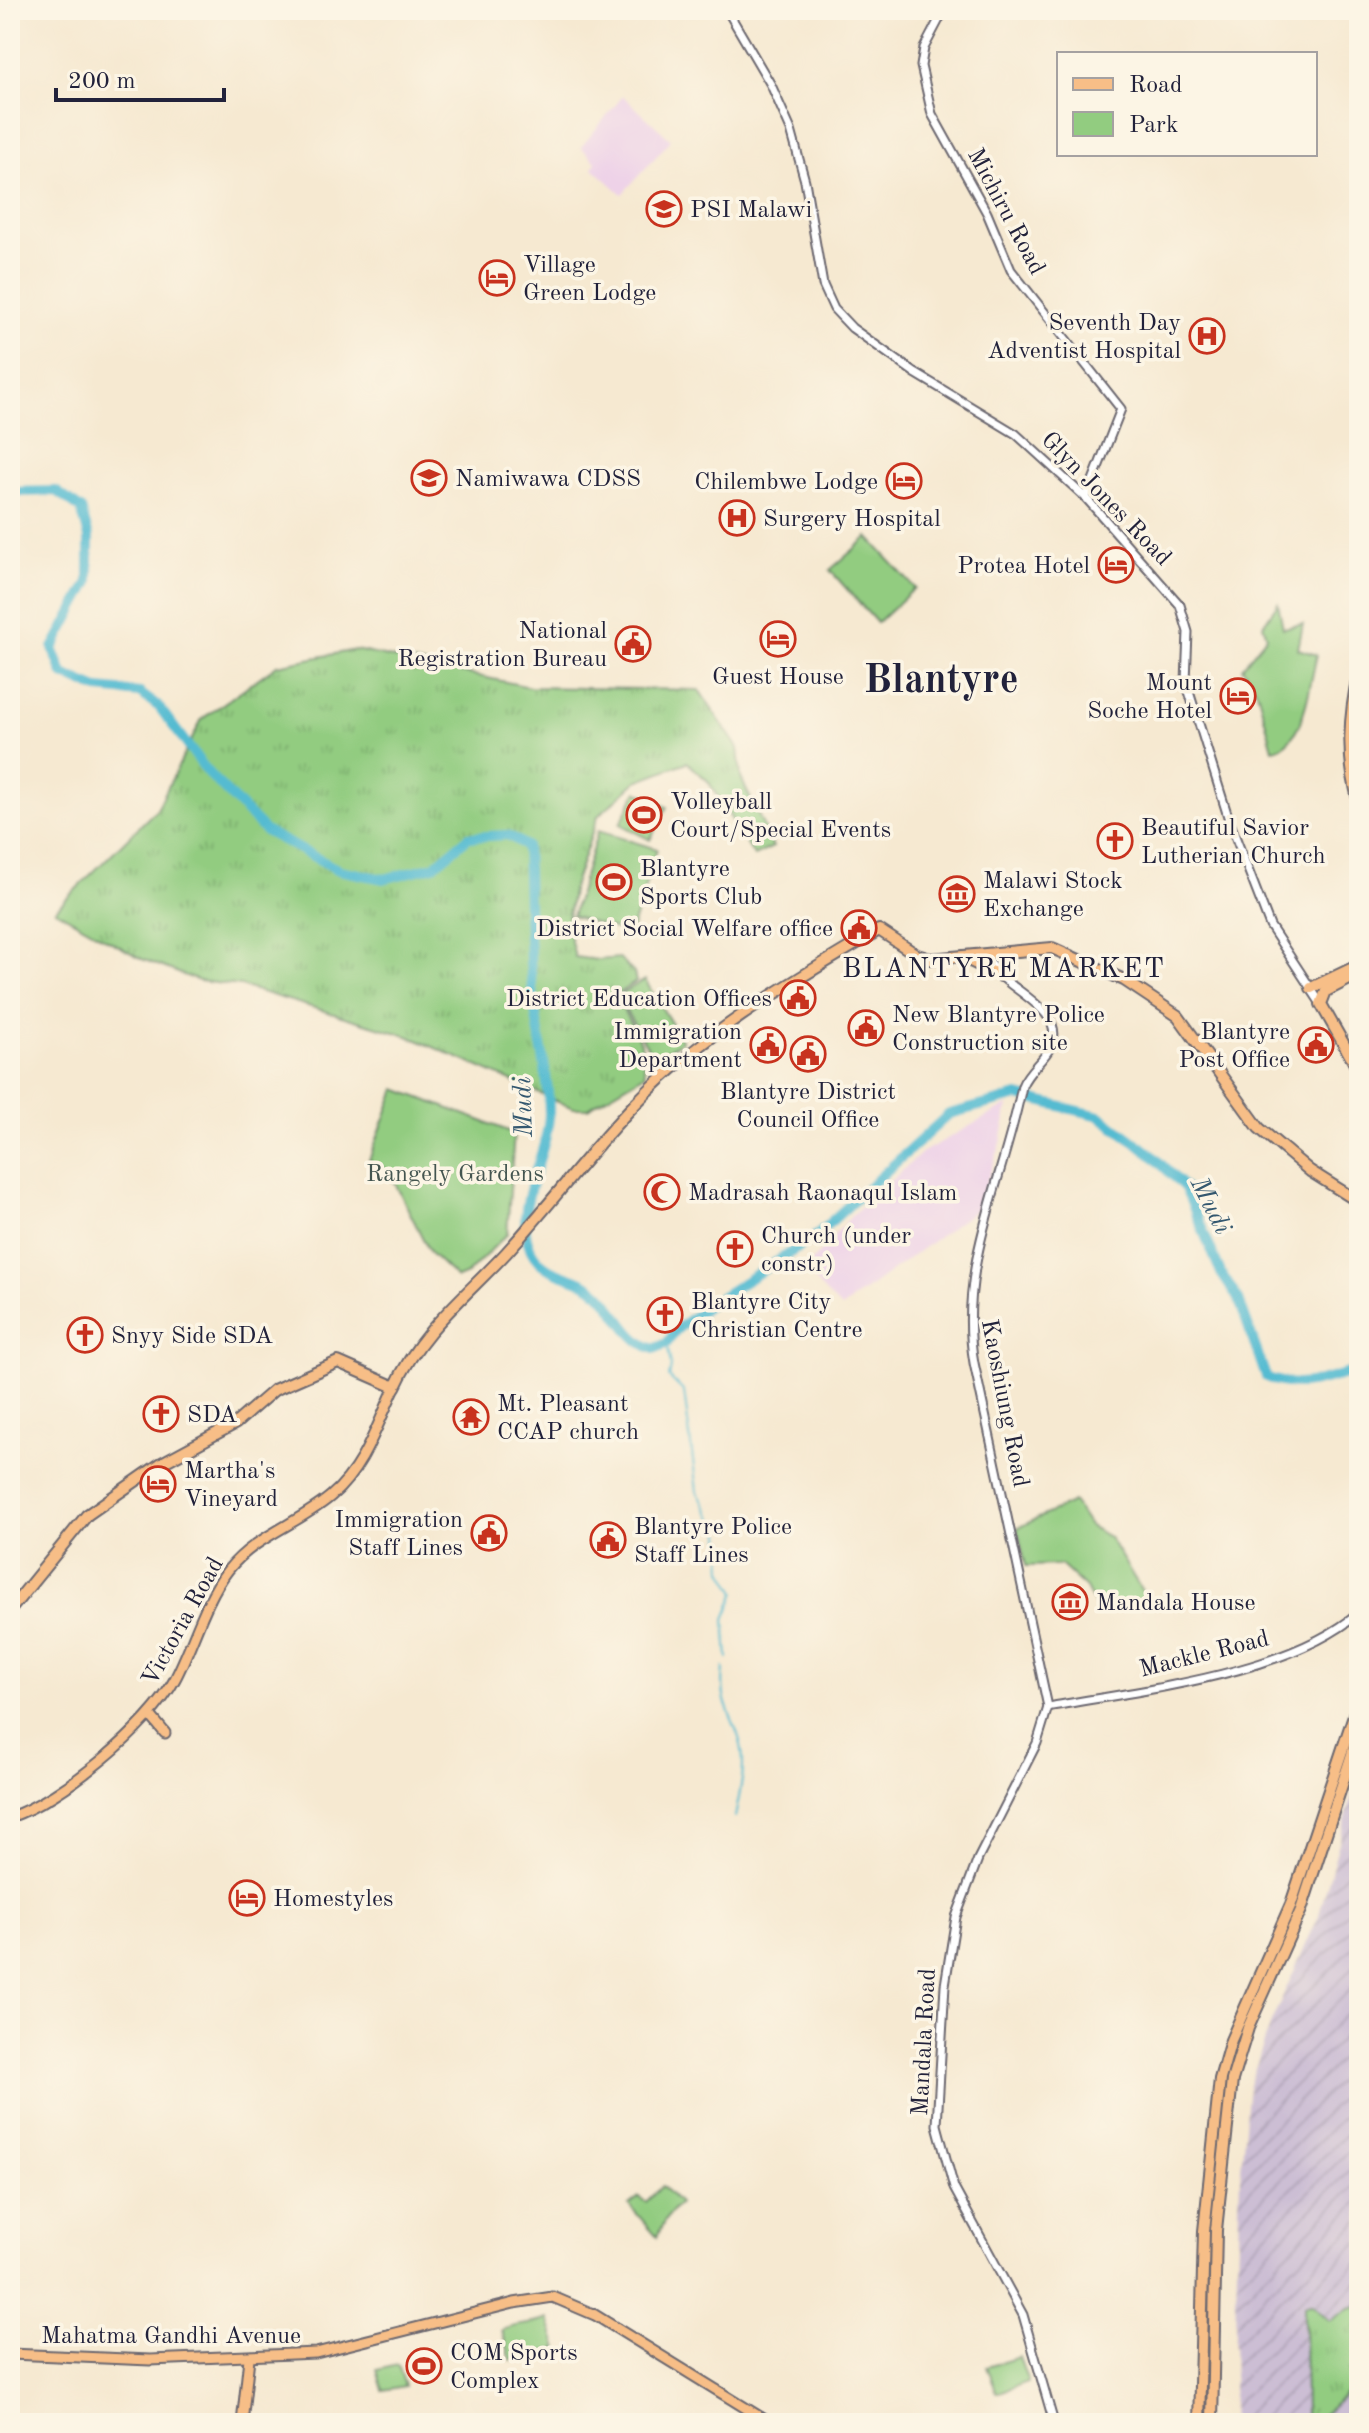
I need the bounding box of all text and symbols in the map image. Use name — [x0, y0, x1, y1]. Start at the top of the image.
scale bar — [56, 52, 224, 102]
legend — [1057, 52, 1317, 156]
text: 200 m — [68, 70, 136, 94]
text: Road — [1129, 74, 1182, 98]
text: Park — [1129, 114, 1178, 138]
street label: Michiru Road — [962, 145, 1049, 279]
school or university icon: PSI Malawi — [645, 190, 683, 228]
place label: PSI Malawi — [690, 199, 812, 223]
place label: Village Green Lodge — [523, 254, 656, 306]
hotel icon: Village Green Lodge — [478, 259, 516, 297]
place label: Seventh Day Adventist Hospital — [987, 312, 1181, 364]
hospital icon: Seventh Day Adventist Hospital — [1188, 317, 1226, 355]
street label: Glyn Jones Road — [1036, 428, 1175, 571]
school or university icon: Namiwawa CDSS — [410, 459, 448, 497]
hotel icon: Chilembwe Lodge — [885, 462, 923, 500]
place label: Namiwawa CDSS — [455, 468, 641, 492]
place label: Chilembwe Lodge — [694, 471, 878, 495]
hospital icon: Surgery Hospital — [718, 499, 756, 537]
place label: Surgery Hospital — [763, 508, 941, 532]
hotel icon: Protea Hotel — [1097, 546, 1135, 584]
place label: Protea Hotel — [957, 555, 1090, 579]
place label: National Registration Bureau — [397, 620, 607, 672]
hotel icon: Guest House — [759, 620, 797, 658]
public building icon: National Registration Bureau — [614, 625, 652, 663]
district label: Blantyre — [863, 662, 1019, 702]
place label: Guest House — [712, 666, 844, 690]
place label: Mount Soche Hotel — [1087, 672, 1212, 724]
hotel icon: Mount Soche Hotel — [1219, 677, 1257, 715]
place label: Volleyball Court/Special Events — [670, 791, 891, 843]
sports icon: Volleyball Court/Special Events — [625, 796, 663, 834]
place label: Beautiful Savior Lutherian Church — [1141, 817, 1326, 869]
church icon: Beautiful Savior Lutherian Church — [1096, 822, 1134, 860]
place label: Blantyre Sports Club — [640, 858, 762, 910]
sports icon: Blantyre Sports Club — [595, 863, 633, 901]
place label: Malawi Stock Exchange — [983, 870, 1123, 922]
museum icon: Malawi Stock Exchange — [938, 875, 976, 913]
public building icon: District Social Welfare office — [840, 909, 878, 947]
place label: District Social Welfare office — [536, 918, 833, 942]
district label: BLANTYRE MARKET — [842, 956, 1166, 984]
public building icon: District Education Offices — [779, 979, 817, 1017]
place label: District Education Offices — [506, 988, 772, 1012]
place label: New Blantyre Police Construction site — [892, 1004, 1105, 1056]
public building icon: New Blantyre Police Construction site — [847, 1009, 885, 1047]
place label: Immigration Department — [614, 1021, 742, 1073]
place label: Blantyre Post Office — [1179, 1021, 1290, 1073]
public building icon: Immigration Department — [749, 1026, 787, 1064]
public building icon: Blantyre Post Office — [1297, 1026, 1335, 1064]
public building icon: Blantyre District Council Office — [789, 1035, 827, 1073]
water label: Mudi — [510, 1076, 538, 1139]
place label: Blantyre District Council Office — [720, 1081, 896, 1133]
park label: Rangely Gardens — [366, 1163, 544, 1187]
water label: Mudi — [1184, 1172, 1236, 1239]
mosque icon: Madrasah Raonaqul Islam — [643, 1173, 681, 1211]
place label: Madrasah Raonaqul Islam — [688, 1182, 957, 1206]
place label: Church (under constr) — [761, 1225, 911, 1277]
church icon: Church (under constr) — [716, 1230, 754, 1268]
place label: Blantyre City Christian Centre — [691, 1291, 863, 1343]
church icon: Blantyre City Christian Centre — [646, 1296, 684, 1334]
church icon: Snyy Side SDA — [66, 1316, 104, 1354]
street label: Kaoshiung Road — [976, 1317, 1032, 1490]
place label: Snyy Side SDA — [111, 1325, 273, 1349]
place label: Mt. Pleasant CCAP church — [497, 1393, 639, 1445]
church icon: SDA — [142, 1395, 180, 1433]
temple icon: Mt. Pleasant CCAP church — [452, 1398, 490, 1436]
place label: SDA — [187, 1404, 237, 1428]
place label: Martha's Vineyard — [184, 1460, 278, 1512]
hotel icon: Martha's Vineyard — [139, 1465, 177, 1503]
place label: Immigration Staff Lines — [335, 1509, 463, 1561]
public building icon: Immigration Staff Lines — [470, 1514, 508, 1552]
place label: Blantyre Police Staff Lines — [634, 1516, 792, 1568]
public building icon: Blantyre Police Staff Lines — [589, 1521, 627, 1559]
street label: Victoria Road — [139, 1554, 229, 1690]
museum icon: Mandala House — [1051, 1583, 1089, 1621]
place label: Mandala House — [1096, 1592, 1255, 1616]
street label: Mackle Road — [1137, 1627, 1272, 1683]
hotel icon: Homestyles — [228, 1879, 266, 1917]
place label: Homestyles — [273, 1888, 393, 1912]
street label: Mandala Road — [909, 1968, 941, 2117]
street label: Mahatma Gandhi Avenue — [41, 2325, 301, 2349]
place label: COM Sports Complex — [450, 2342, 578, 2394]
sports icon: COM Sports Complex — [405, 2347, 443, 2385]

